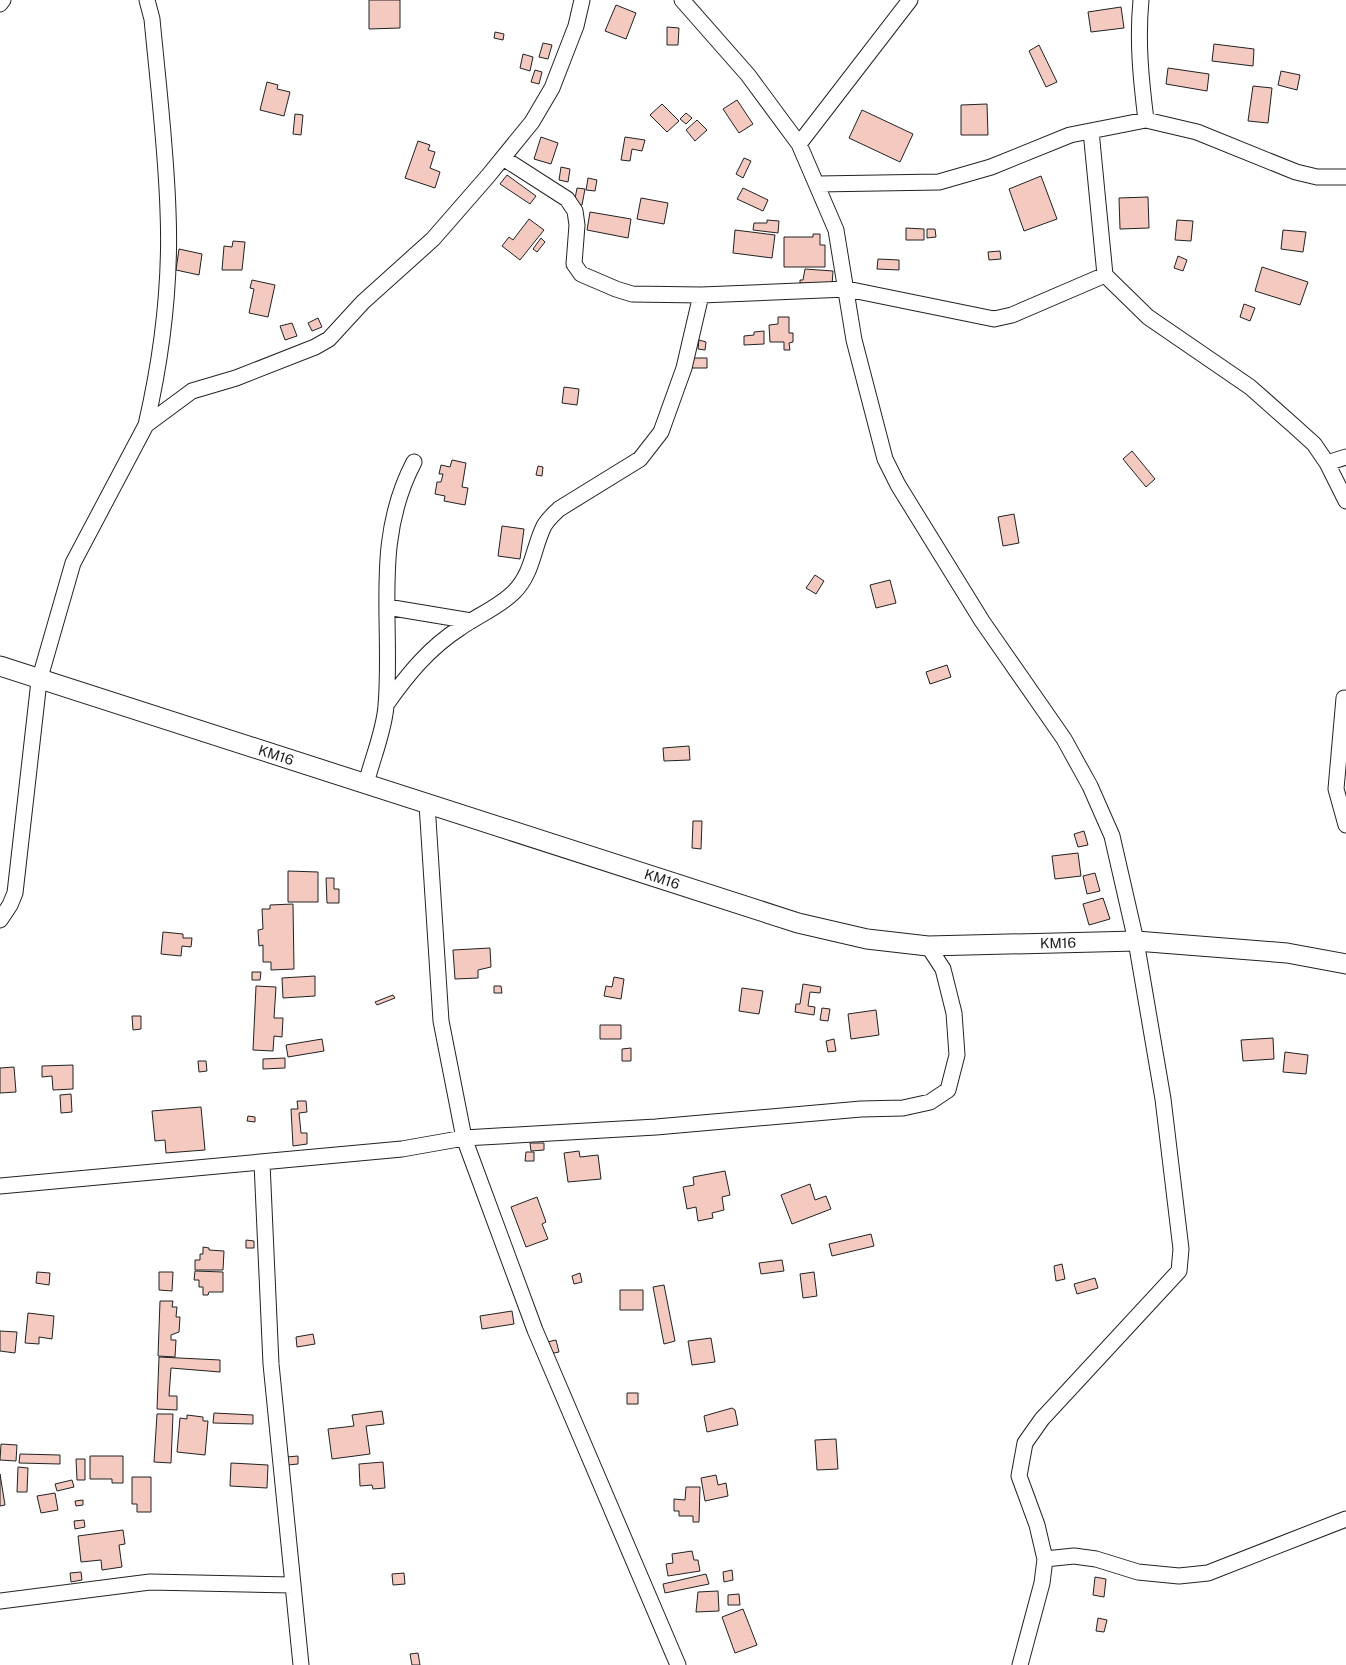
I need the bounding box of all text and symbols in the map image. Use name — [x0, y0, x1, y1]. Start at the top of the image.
street label: KM16 — [256, 742, 296, 768]
street label: KM16 — [642, 866, 682, 892]
street label: KM16 — [1040, 935, 1077, 951]

